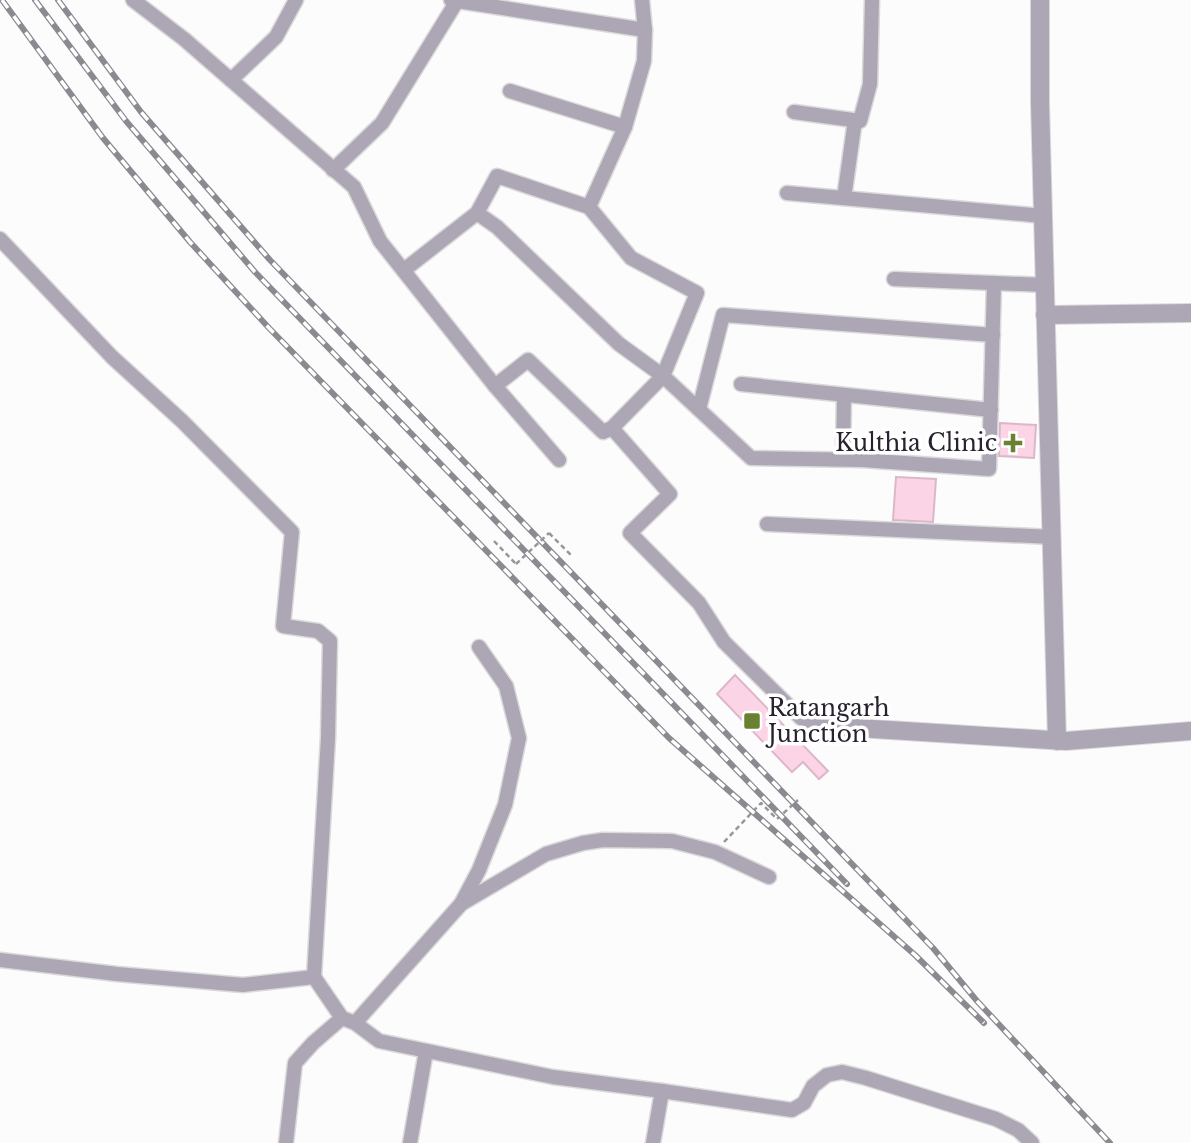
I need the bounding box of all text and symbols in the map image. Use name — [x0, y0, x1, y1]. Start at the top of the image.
place label: Kulthia Clinic — [835, 429, 997, 457]
marker: Kulthia Clinic — [1003, 433, 1023, 453]
place label: Ratangarh Junction — [765, 694, 890, 748]
marker: Ratangarh Junction — [742, 711, 762, 731]

